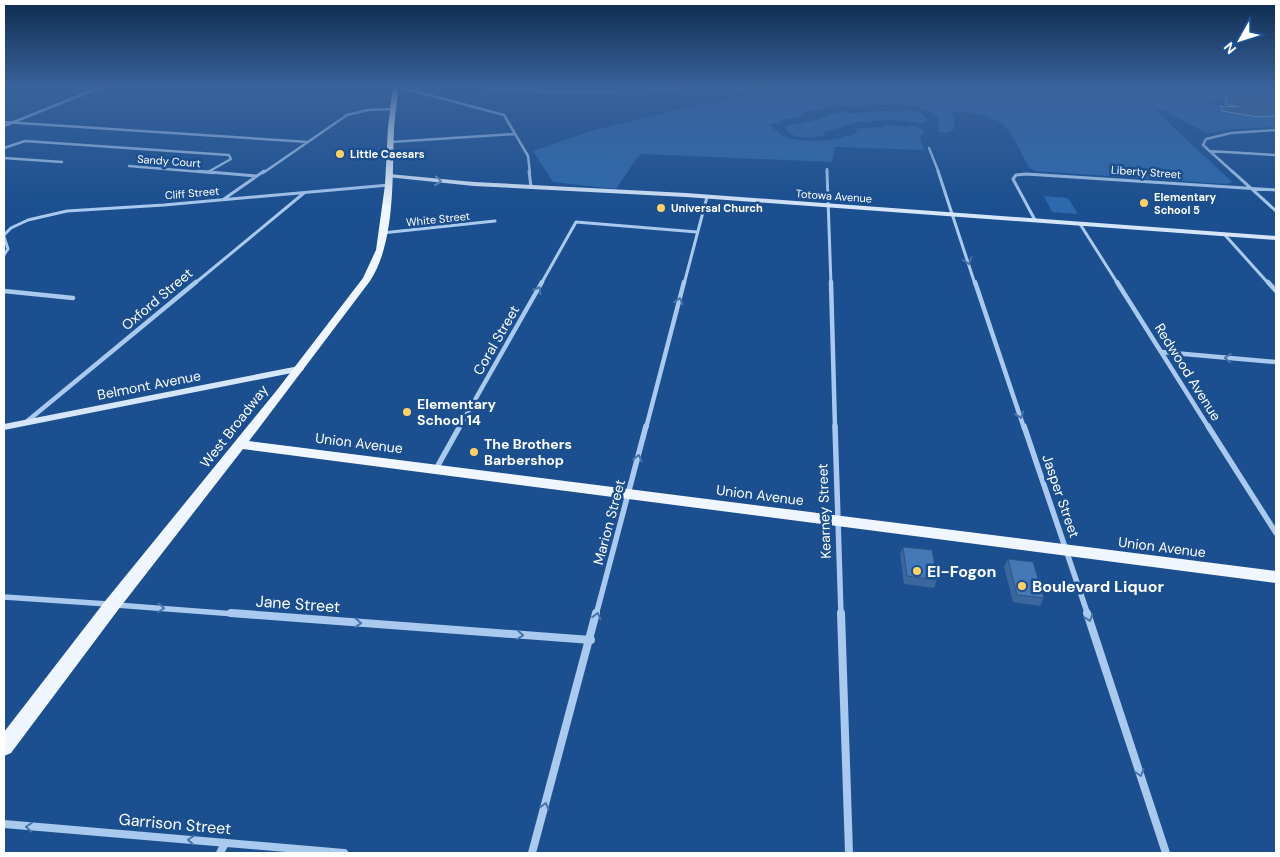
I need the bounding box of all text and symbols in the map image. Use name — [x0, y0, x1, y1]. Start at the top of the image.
north arrow — [1215, 15, 1265, 65]
text: N — [1220, 39, 1240, 58]
place label: Little Caesars — [350, 147, 425, 161]
marker: Little Caesars — [334, 148, 346, 160]
street label: Sandy Court — [137, 152, 201, 170]
street label: Liberty Street — [1111, 163, 1181, 181]
one-way arrow — [434, 175, 442, 186]
street label: Cliff Street — [164, 184, 220, 202]
street label: Totowa Avenue — [795, 186, 873, 206]
place label: Elementary School 5 — [1154, 190, 1216, 217]
marker: Elementary School 5 — [1138, 197, 1150, 209]
place label: Universal Church — [671, 201, 763, 215]
marker: Universal Church — [655, 202, 667, 214]
street label: White Street — [405, 209, 471, 229]
one-way arrow — [962, 256, 972, 265]
street label: Oxford Street — [118, 264, 196, 334]
one-way arrow — [531, 286, 541, 295]
one-way arrow — [673, 298, 683, 306]
street label: Coral Street — [469, 302, 523, 378]
street label: Redwood Avenue — [1151, 320, 1225, 424]
one-way arrow — [1223, 352, 1231, 363]
street label: Belmont Avenue — [96, 366, 202, 404]
street label: West Broadway — [196, 381, 272, 471]
place label: Elementary School 14 — [417, 395, 497, 429]
marker: Elementary School 14 — [401, 406, 413, 418]
one-way arrow — [1014, 410, 1024, 419]
street label: Union Avenue — [314, 429, 404, 457]
place label: The Brothers Barbershop — [484, 435, 572, 469]
marker: The Brothers Barbershop — [468, 446, 480, 458]
street label: Jasper Street — [1038, 452, 1084, 540]
one-way arrow — [632, 454, 643, 463]
street label: Kearney Street — [813, 463, 835, 559]
street label: Marion Street — [589, 477, 629, 567]
street label: Union Avenue — [715, 481, 805, 509]
street label: Union Avenue — [1117, 533, 1207, 561]
place label: El-Fogon — [927, 561, 996, 582]
marker: El-Fogon — [911, 565, 923, 577]
place label: Boulevard Liquor — [1032, 576, 1164, 597]
marker: Boulevard Liquor — [1016, 580, 1028, 592]
street label: Jane Street — [255, 591, 341, 617]
one-way arrow — [157, 602, 165, 613]
one-way arrow — [591, 611, 602, 620]
one-way arrow — [1083, 614, 1093, 622]
one-way arrow — [354, 617, 362, 628]
one-way arrow — [516, 629, 524, 640]
one-way arrow — [1134, 768, 1144, 777]
one-way arrow — [539, 802, 550, 811]
street label: Garrison Street — [118, 809, 232, 839]
one-way arrow — [25, 821, 33, 832]
one-way arrow — [187, 835, 195, 846]

